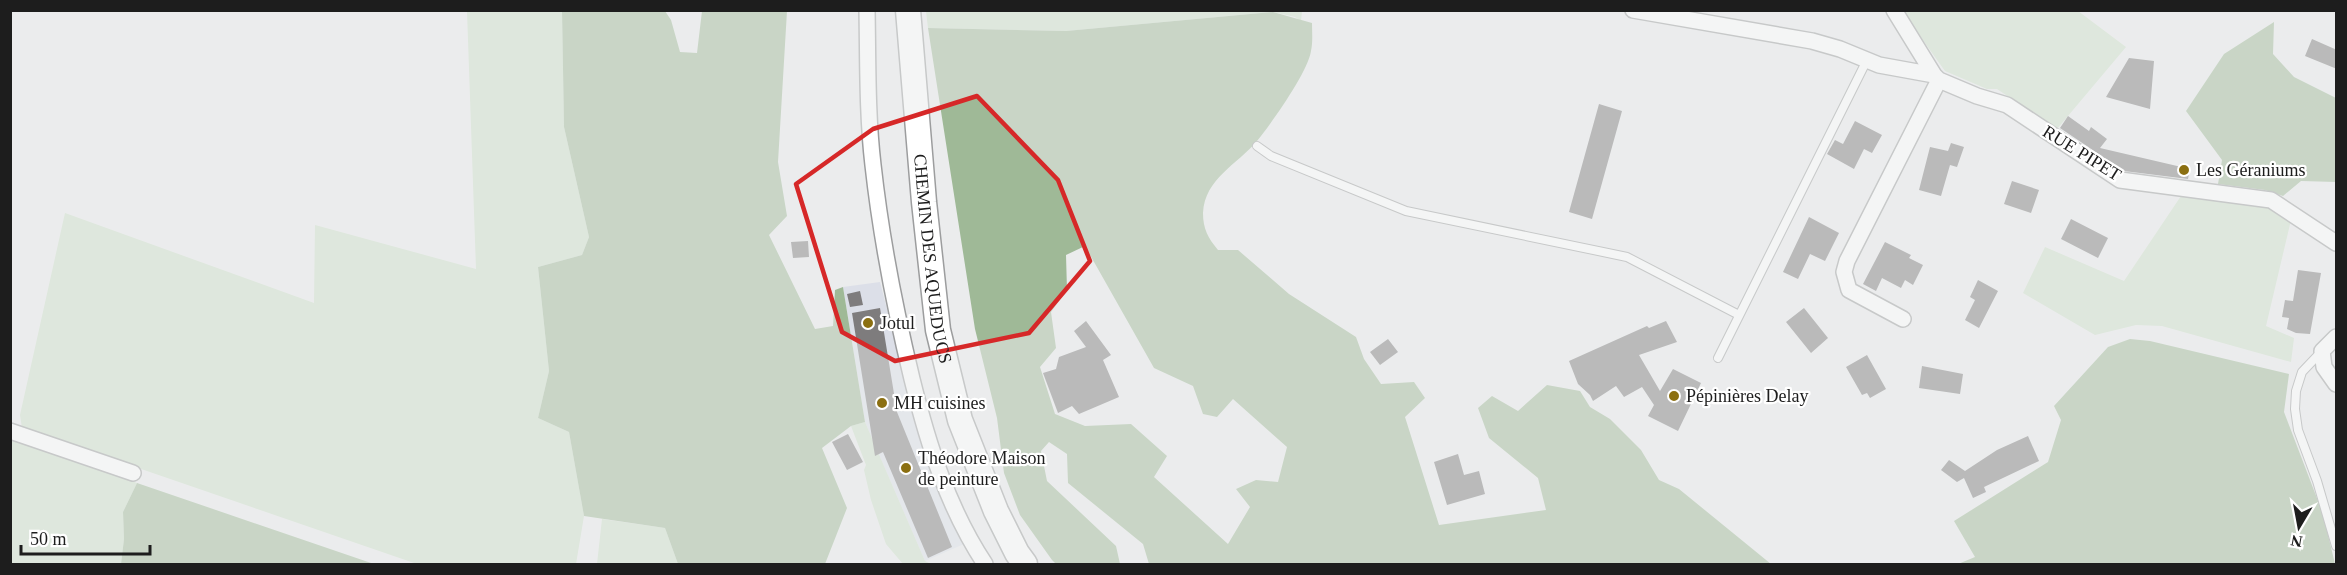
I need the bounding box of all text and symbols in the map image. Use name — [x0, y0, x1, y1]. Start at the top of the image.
street label: RUE PIPET — [2039, 121, 2125, 185]
street label: CHEMIN DES AQUEDUCS — [910, 153, 956, 366]
place label: Les Géraniums — [2196, 160, 2305, 180]
marker: Les Géraniums — [2177, 163, 2191, 177]
place label: Jotul — [880, 313, 915, 333]
marker: Jotul — [861, 316, 875, 330]
place label: Pépinières Delay — [1686, 386, 1808, 406]
marker: Pépinières Delay — [1667, 389, 1681, 403]
place label: MH cuisines — [894, 393, 986, 413]
marker: MH cuisines — [875, 396, 889, 410]
place label: Théodore Maison de peinture — [918, 448, 1045, 489]
marker: Théodore Maison de peinture — [899, 461, 913, 475]
north arrow — [2269, 497, 2329, 557]
scale bar — [21, 518, 150, 556]
text: 50 m — [30, 529, 67, 549]
text: N — [2289, 532, 2304, 551]

